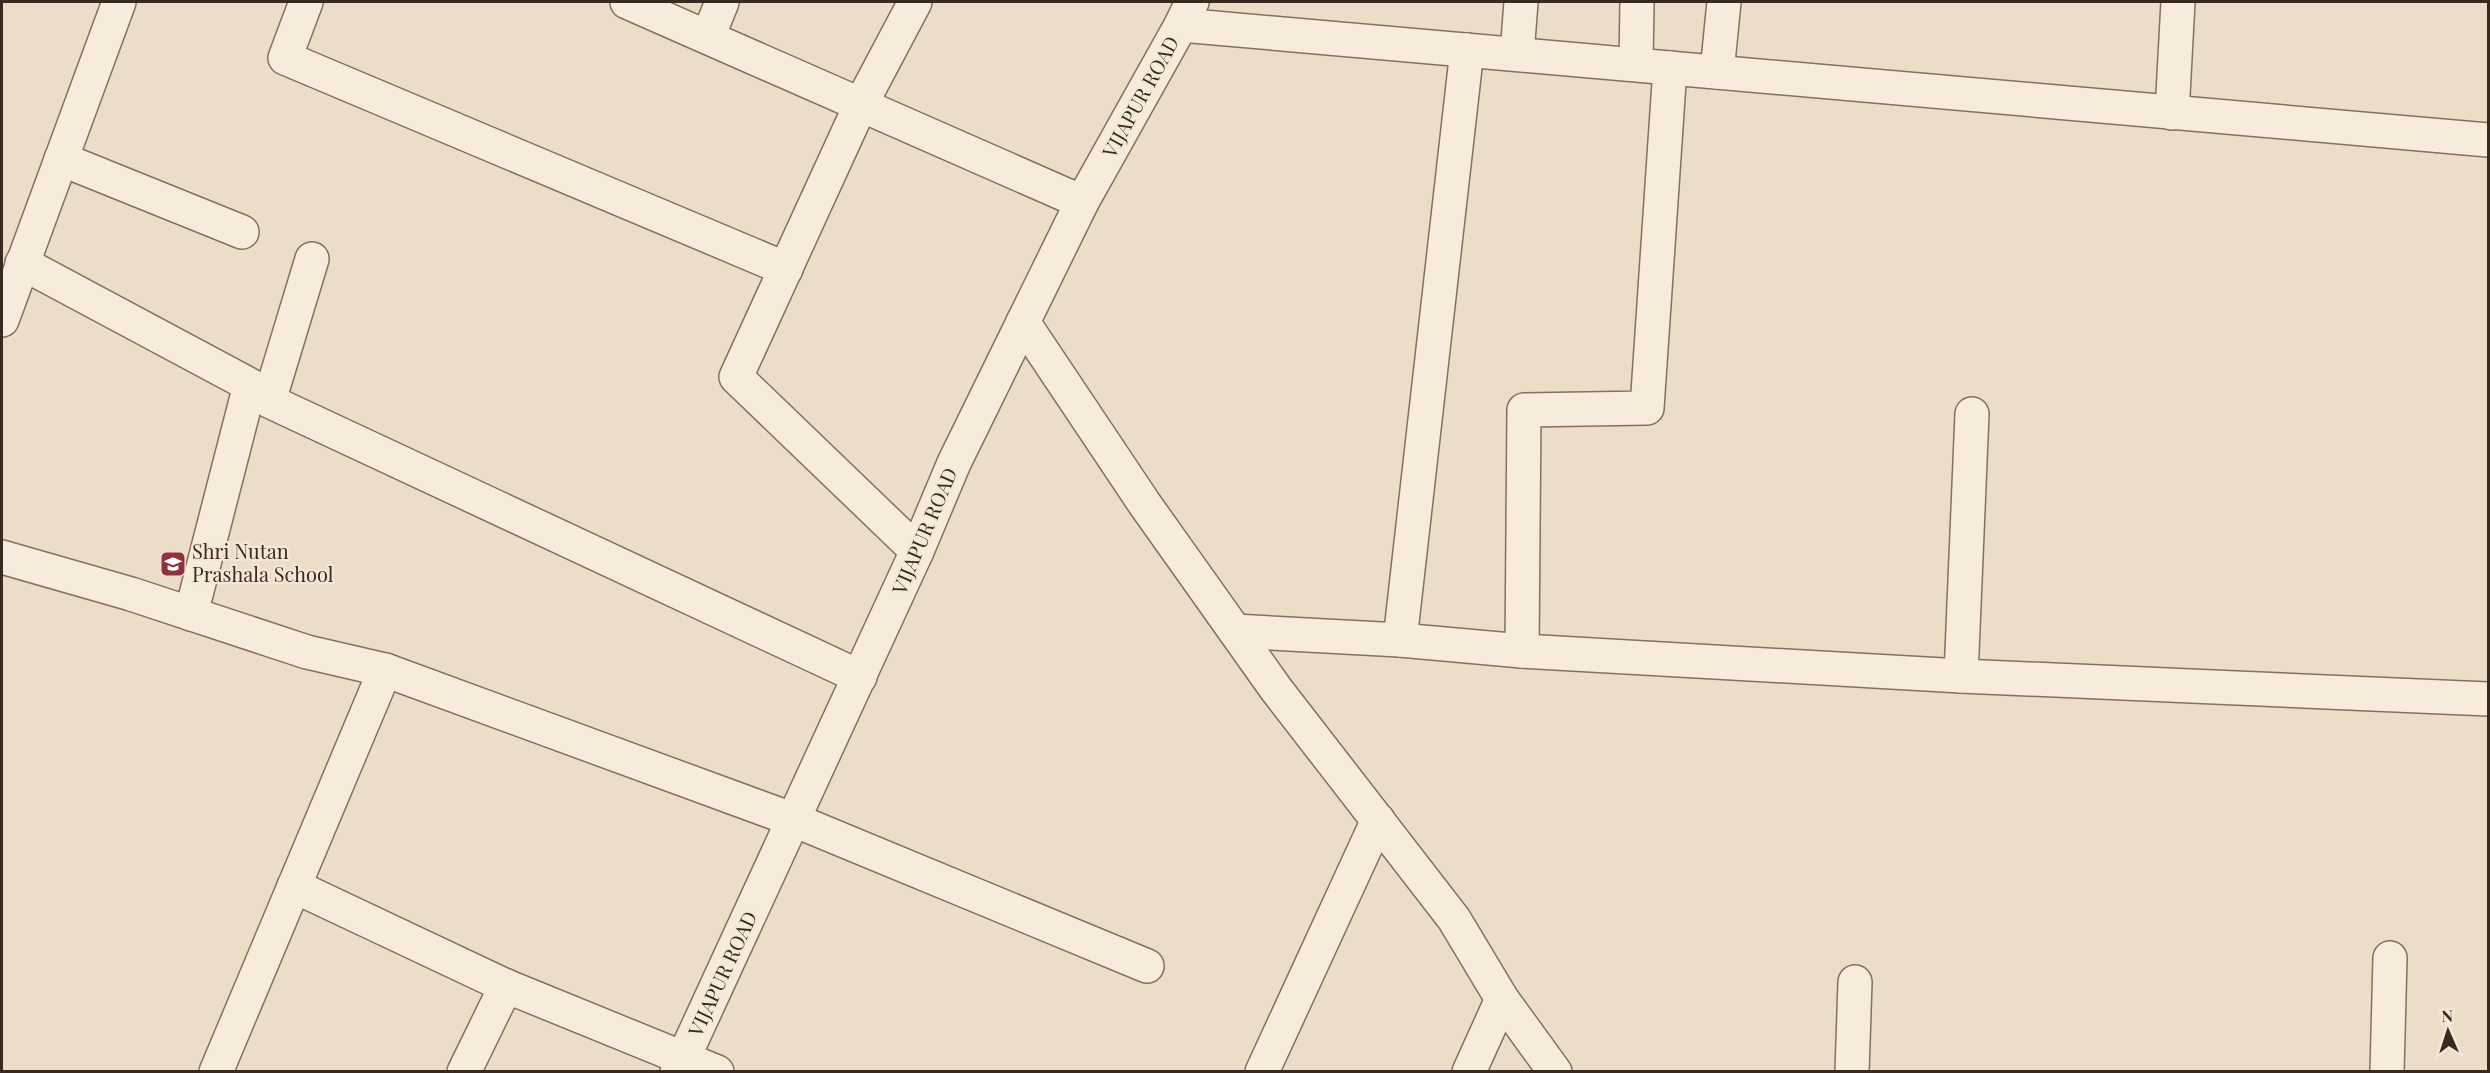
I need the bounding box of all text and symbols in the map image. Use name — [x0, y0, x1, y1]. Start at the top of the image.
street label: VIJAPUR ROAD — [1095, 31, 1184, 163]
street label: VIJAPUR ROAD — [884, 463, 962, 599]
place label: Shri Nutan Prashala School — [192, 537, 334, 587]
school or university icon: Shri Nutan Prashala School — [158, 549, 188, 579]
street label: VIJAPUR ROAD — [680, 906, 762, 1041]
north arrow — [2418, 1001, 2478, 1061]
text: N — [2441, 1005, 2454, 1026]

